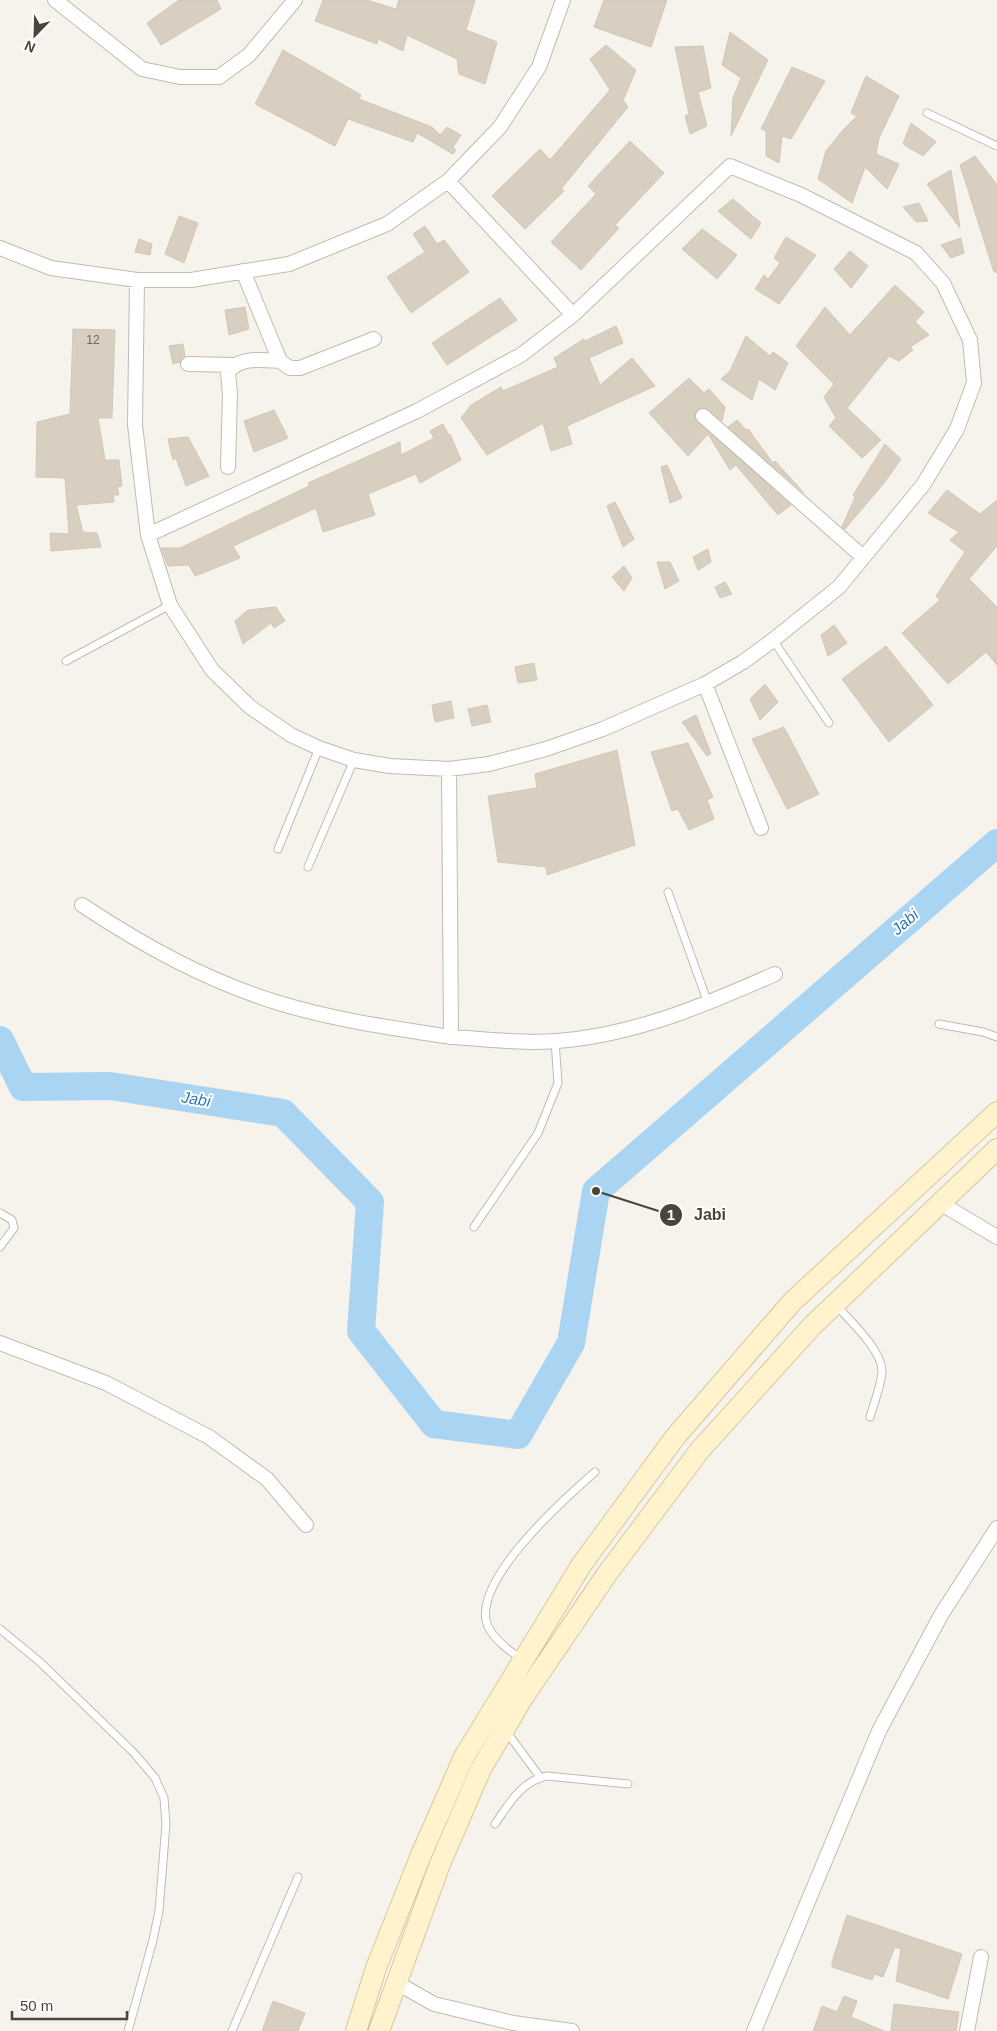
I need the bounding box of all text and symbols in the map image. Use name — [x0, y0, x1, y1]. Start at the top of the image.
north arrow — [10, 10, 60, 60]
text: N — [22, 38, 38, 56]
house number: 12 — [86, 333, 100, 347]
water label: Jabi — [888, 906, 922, 939]
water label: Jabi — [179, 1088, 212, 1110]
callout: Jabi — [659, 1199, 736, 1230]
text: 1 — [667, 1206, 675, 1223]
text: Jabi — [694, 1206, 726, 1223]
scale bar — [12, 1988, 128, 2020]
text: 50 m — [20, 1997, 53, 2014]

